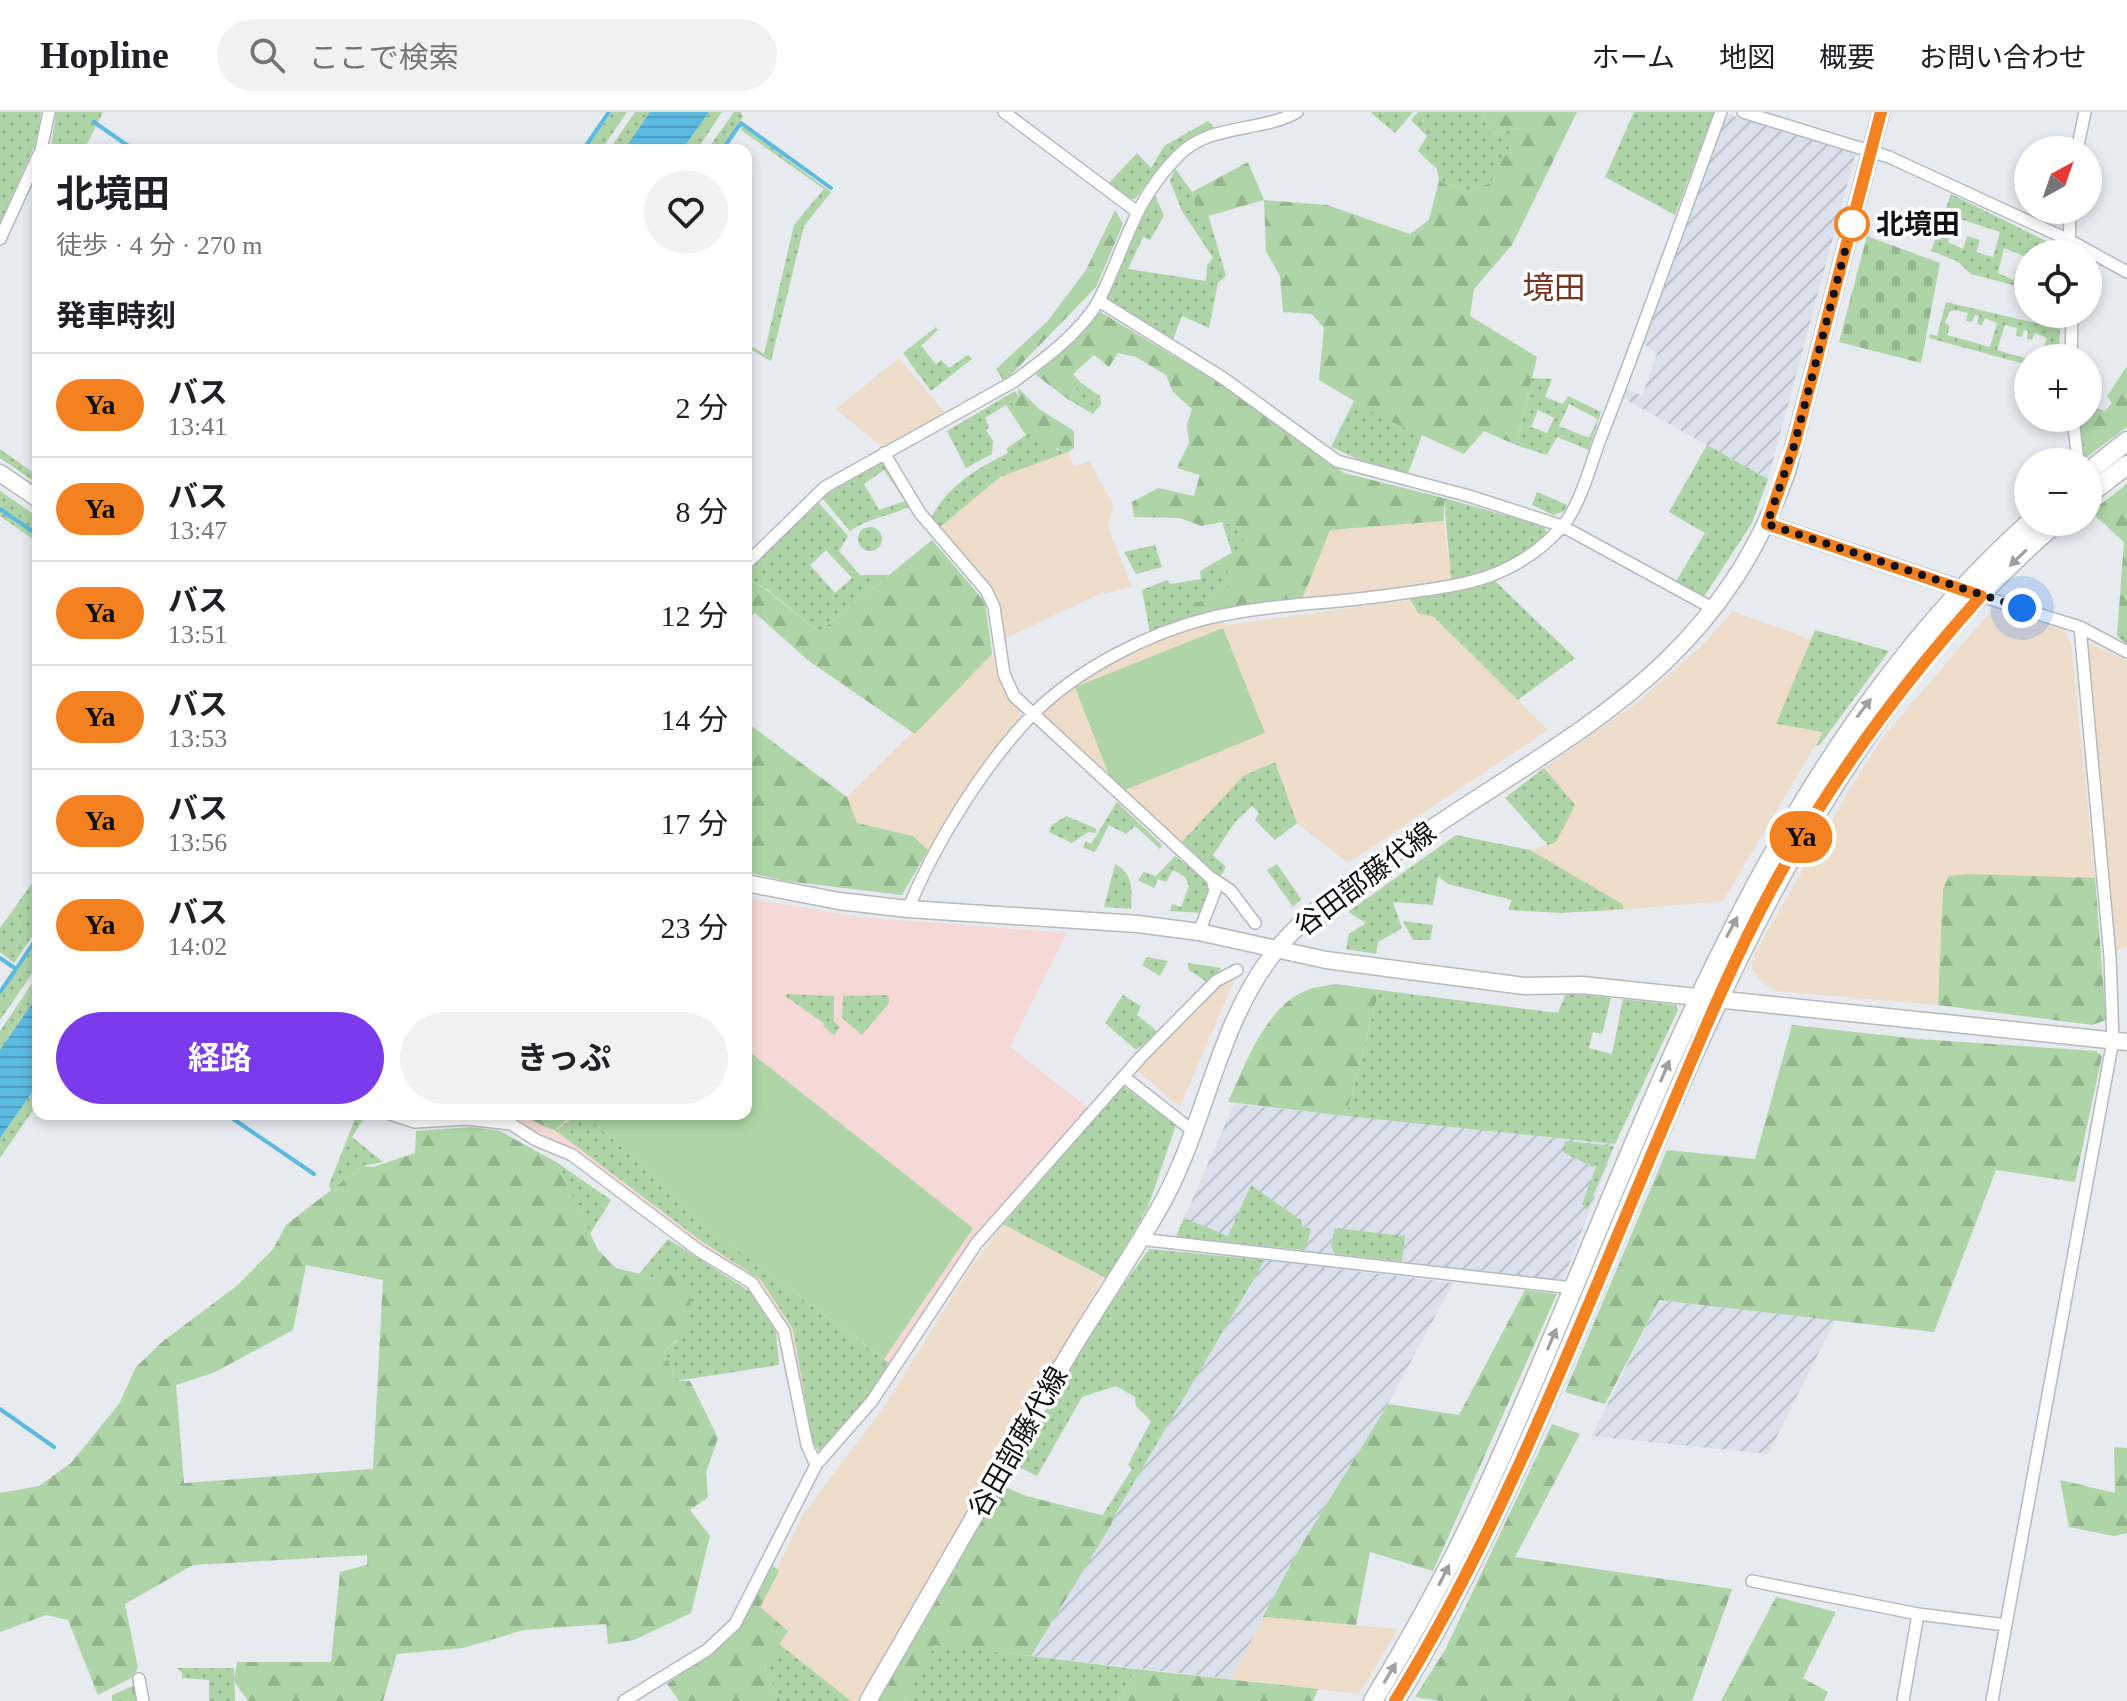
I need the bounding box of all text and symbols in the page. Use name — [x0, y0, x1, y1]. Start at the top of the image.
search box — [217, 19, 777, 91]
icon: search — [245, 33, 289, 77]
text: Hopline — [40, 34, 169, 76]
text: ここで検索 — [309, 41, 459, 74]
text: ホーム — [1592, 42, 1675, 73]
text: 地図 — [1719, 42, 1775, 73]
text: 概要 — [1819, 42, 1875, 73]
text: お問い合わせ — [1919, 42, 2087, 73]
north arrow — [2014, 136, 2102, 224]
map controls — [2014, 136, 2102, 536]
button: heart — [644, 170, 728, 254]
text: 北境田 — [56, 173, 170, 215]
marker: 北境田 — [1835, 207, 1869, 241]
place label: 北境田 — [1876, 209, 1960, 240]
text: 徒歩 · 4 分 · 270 m — [56, 231, 263, 260]
button: locate — [2014, 240, 2102, 328]
district label: 境田 — [1522, 270, 1586, 306]
text: 発車時刻 — [56, 299, 176, 332]
button: + — [2014, 344, 2102, 432]
text: バス — [168, 376, 228, 409]
text: Ya — [84, 389, 116, 420]
text: 2 分 — [676, 391, 728, 424]
text: 13:41 — [168, 412, 227, 441]
button: − — [2014, 448, 2102, 536]
text: バス — [168, 480, 228, 513]
text: Ya — [84, 493, 116, 524]
text: 8 分 — [676, 495, 728, 528]
text: 13:47 — [168, 516, 227, 545]
one-way arrow — [2009, 548, 2028, 567]
text: バス — [168, 584, 228, 617]
your location — [2002, 588, 2042, 628]
text: Ya — [84, 597, 116, 628]
text: 12 分 — [661, 599, 728, 632]
text: 13:51 — [168, 620, 227, 649]
text: バス — [168, 688, 228, 721]
one-way arrow — [1856, 697, 1872, 718]
text: Ya — [84, 701, 116, 732]
text: 14 分 — [661, 703, 728, 736]
text: 13:53 — [168, 724, 227, 753]
text: バス — [168, 792, 228, 825]
text: Ya — [84, 805, 116, 836]
text: 17 分 — [661, 807, 728, 840]
line badge: Ya — [1765, 811, 1837, 863]
street label: 谷田部藤代線 — [1289, 816, 1441, 942]
text: Ya — [1785, 821, 1817, 852]
text: 13:56 — [168, 828, 227, 857]
text: バス — [168, 896, 228, 929]
text: Ya — [84, 909, 116, 940]
text: 23 分 — [661, 911, 728, 944]
one-way arrow — [1725, 916, 1739, 938]
text: 14:02 — [168, 932, 227, 961]
button: 経路 — [56, 1012, 384, 1104]
button: きっぷ — [400, 1012, 728, 1104]
one-way arrow — [1658, 1059, 1671, 1083]
one-way arrow — [1545, 1327, 1558, 1351]
street label: 谷田部藤代線 — [963, 1361, 1073, 1523]
one-way arrow — [1437, 1564, 1450, 1587]
one-way arrow — [1383, 1662, 1397, 1684]

